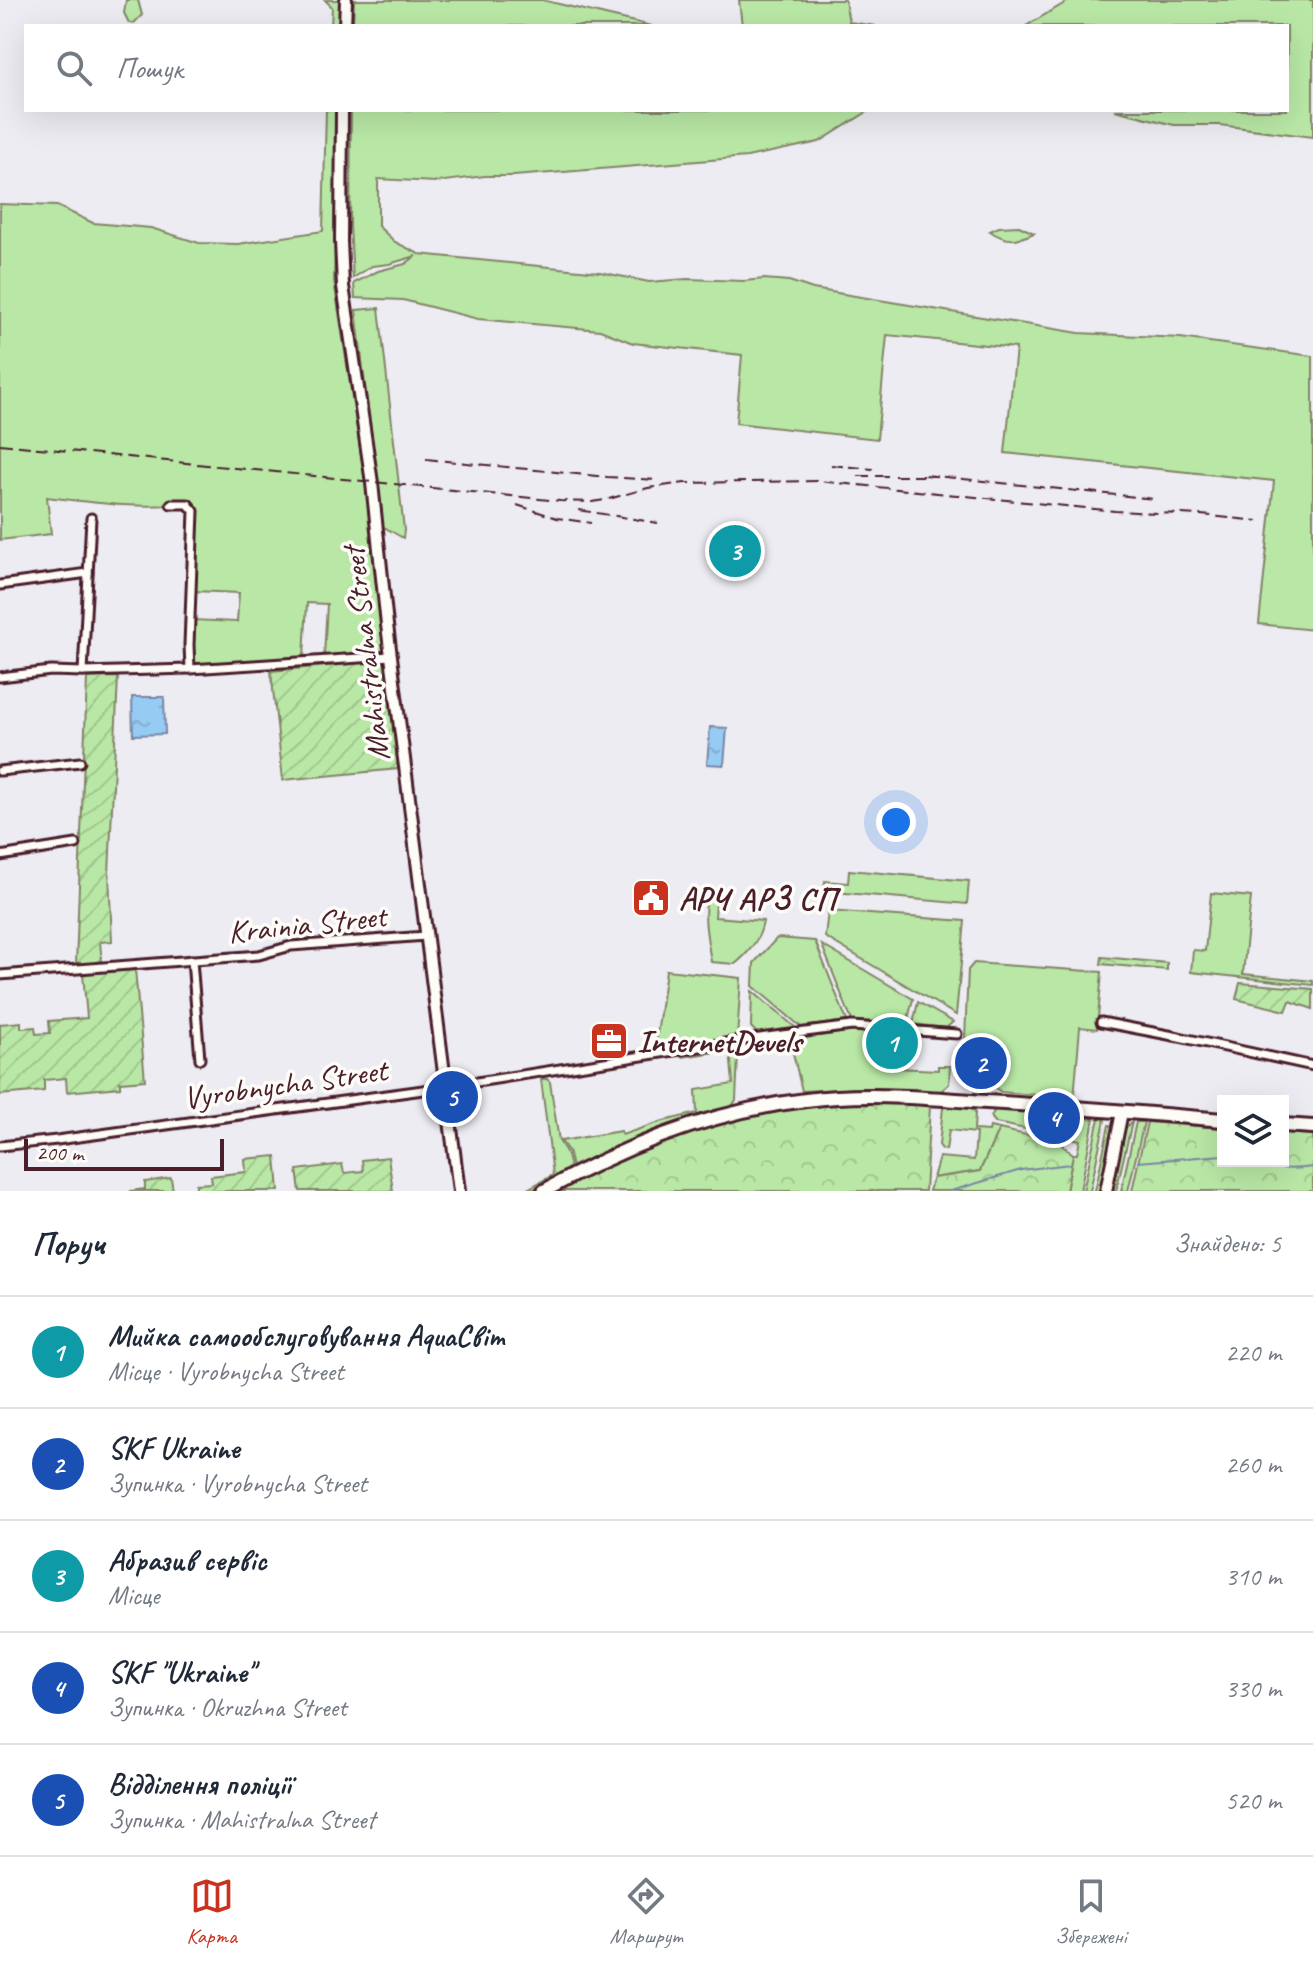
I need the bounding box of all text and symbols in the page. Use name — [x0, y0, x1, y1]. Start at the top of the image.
search box — [24, 24, 1289, 112]
icon: search — [52, 46, 96, 90]
text: Пошук — [116, 49, 183, 87]
pin: 3 — [709, 521, 761, 581]
street label: Mahistralna Street — [332, 540, 399, 763]
your location — [876, 802, 916, 842]
public building icon: АРЧ АРЗ СП — [630, 877, 672, 919]
place label: АРЧ АРЗ СП — [679, 878, 842, 919]
street label: Krainia Street — [226, 895, 391, 953]
pin: 1 — [866, 1013, 918, 1073]
office icon: InternetDevels — [588, 1020, 630, 1062]
place label: InternetDevels — [637, 1021, 805, 1062]
pin: 2 — [955, 1033, 1007, 1093]
street label: Vyrobnycha Street — [181, 1049, 393, 1119]
pin: 5 — [426, 1067, 478, 1127]
pin: 4 — [1028, 1088, 1080, 1148]
map controls — [1217, 1095, 1289, 1167]
button: layers — [1217, 1095, 1289, 1167]
scale bar — [24, 1135, 224, 1171]
text: 200 m — [36, 1139, 83, 1167]
text: Поруч — [32, 1222, 105, 1265]
text: Знайдено: 5 — [1174, 1227, 1281, 1260]
text: Мийка самообслуговування AquaСвіт — [108, 1317, 504, 1355]
text: 1 — [52, 1336, 64, 1369]
text: 220 m — [1225, 1336, 1281, 1369]
text: Місце · Vyrobnycha Street — [108, 1355, 344, 1388]
text: SKF Ukraine — [108, 1429, 240, 1467]
text: 2 — [52, 1448, 64, 1481]
text: 260 m — [1225, 1448, 1281, 1481]
text: Зупинка · Vyrobnycha Street — [108, 1467, 367, 1500]
text: Абразив сервіс — [108, 1541, 266, 1579]
text: 3 — [52, 1560, 64, 1593]
text: 310 m — [1225, 1560, 1281, 1593]
text: Місце — [108, 1579, 159, 1612]
text: SKF "Ukraine" — [108, 1653, 254, 1691]
text: 4 — [52, 1672, 64, 1705]
text: 330 m — [1225, 1672, 1281, 1705]
text: Зупинка · Okruzhna Street — [108, 1691, 347, 1724]
text: Відділення поліції — [108, 1765, 291, 1803]
text: 5 — [52, 1784, 64, 1817]
text: 520 m — [1225, 1784, 1281, 1817]
text: Зупинка · Mahistralna Street — [108, 1803, 375, 1836]
tab: Карта — [186, 1874, 237, 1950]
tab: Маршрут — [610, 1874, 682, 1950]
tab: Збережені — [1055, 1874, 1127, 1950]

